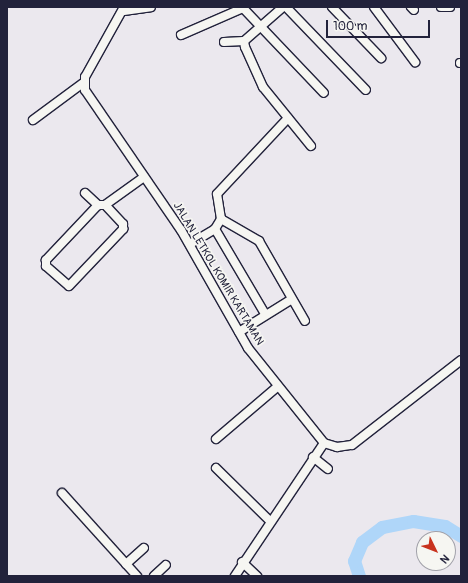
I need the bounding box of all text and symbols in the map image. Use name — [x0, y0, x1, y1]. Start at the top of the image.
scale bar — [328, 12, 432, 38]
text: 100 m — [333, 19, 367, 34]
street label: JALAN LETKOL KOMIR KARTAMAN — [170, 200, 266, 348]
north arrow — [416, 531, 456, 571]
text: N — [437, 552, 452, 566]

